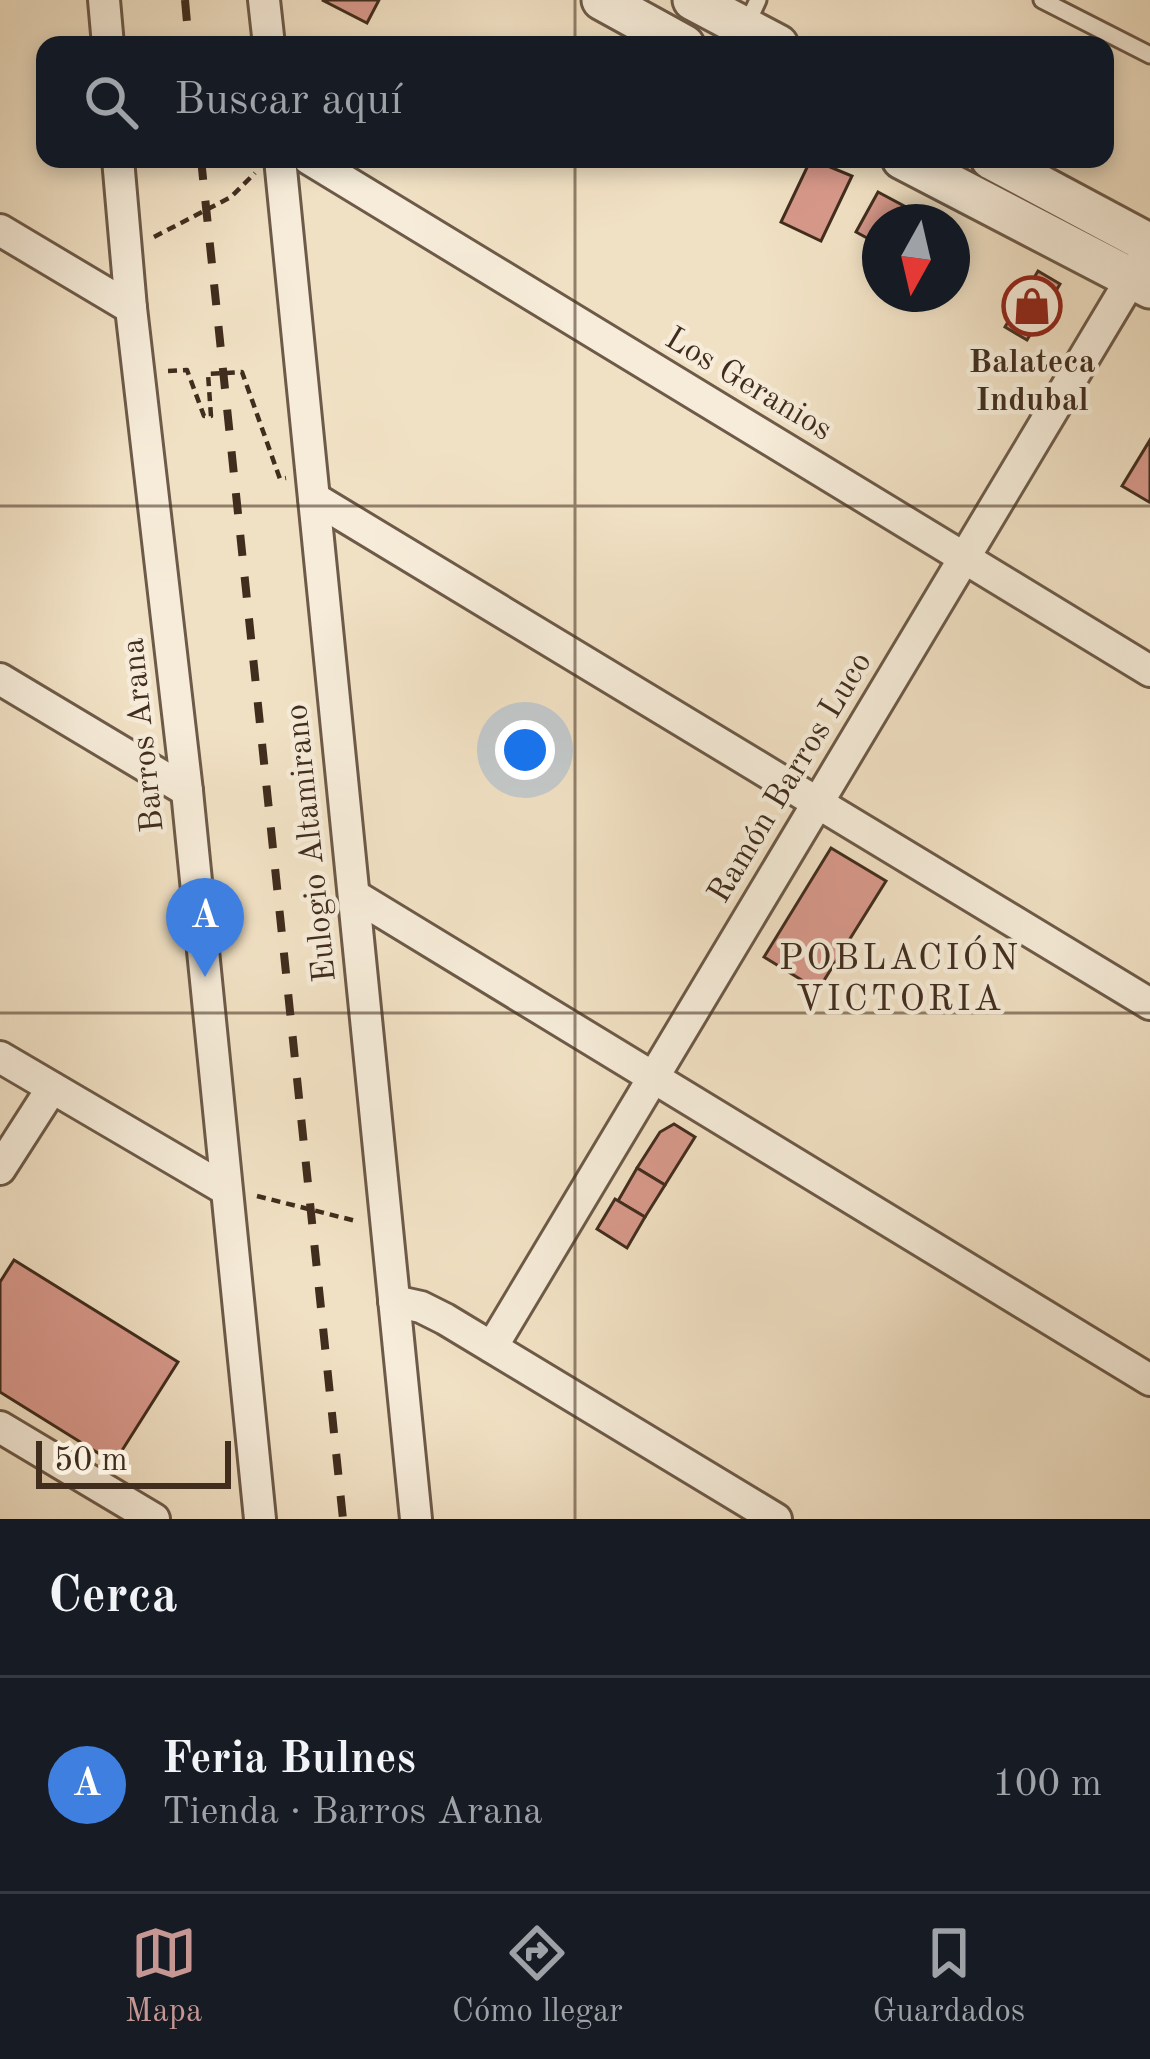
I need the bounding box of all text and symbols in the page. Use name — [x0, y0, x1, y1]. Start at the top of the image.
search box — [36, 36, 1114, 168]
icon: search — [78, 69, 144, 135]
text: Buscar aquí — [174, 79, 403, 124]
north arrow — [862, 204, 970, 312]
shop icon: Balateca Indubal — [1001, 275, 1063, 337]
street label: Los Geranios — [659, 322, 837, 448]
place label: Balateca Indubal — [969, 347, 1096, 418]
street label: Barros Arana — [117, 636, 171, 834]
street label: Ramón Barros Luco — [703, 647, 879, 909]
street label: Eulogio Altamirano — [281, 702, 343, 984]
your location — [495, 720, 555, 780]
pin: A — [166, 878, 244, 977]
district label: POBLACIÓN VICTORIA — [779, 935, 1021, 1019]
scale bar — [36, 1435, 231, 1488]
text: 50 m — [54, 1445, 128, 1478]
text: Cerca — [48, 1572, 178, 1623]
text: Feria Bulnes — [162, 1738, 416, 1783]
text: A — [72, 1765, 102, 1804]
text: 100 m — [992, 1765, 1102, 1804]
text: Tienda · Barros Arana — [162, 1793, 542, 1832]
tab: Mapa — [125, 1920, 202, 2033]
tab: Cómo llegar — [452, 1920, 623, 2033]
tab: Guardados — [872, 1920, 1025, 2033]

